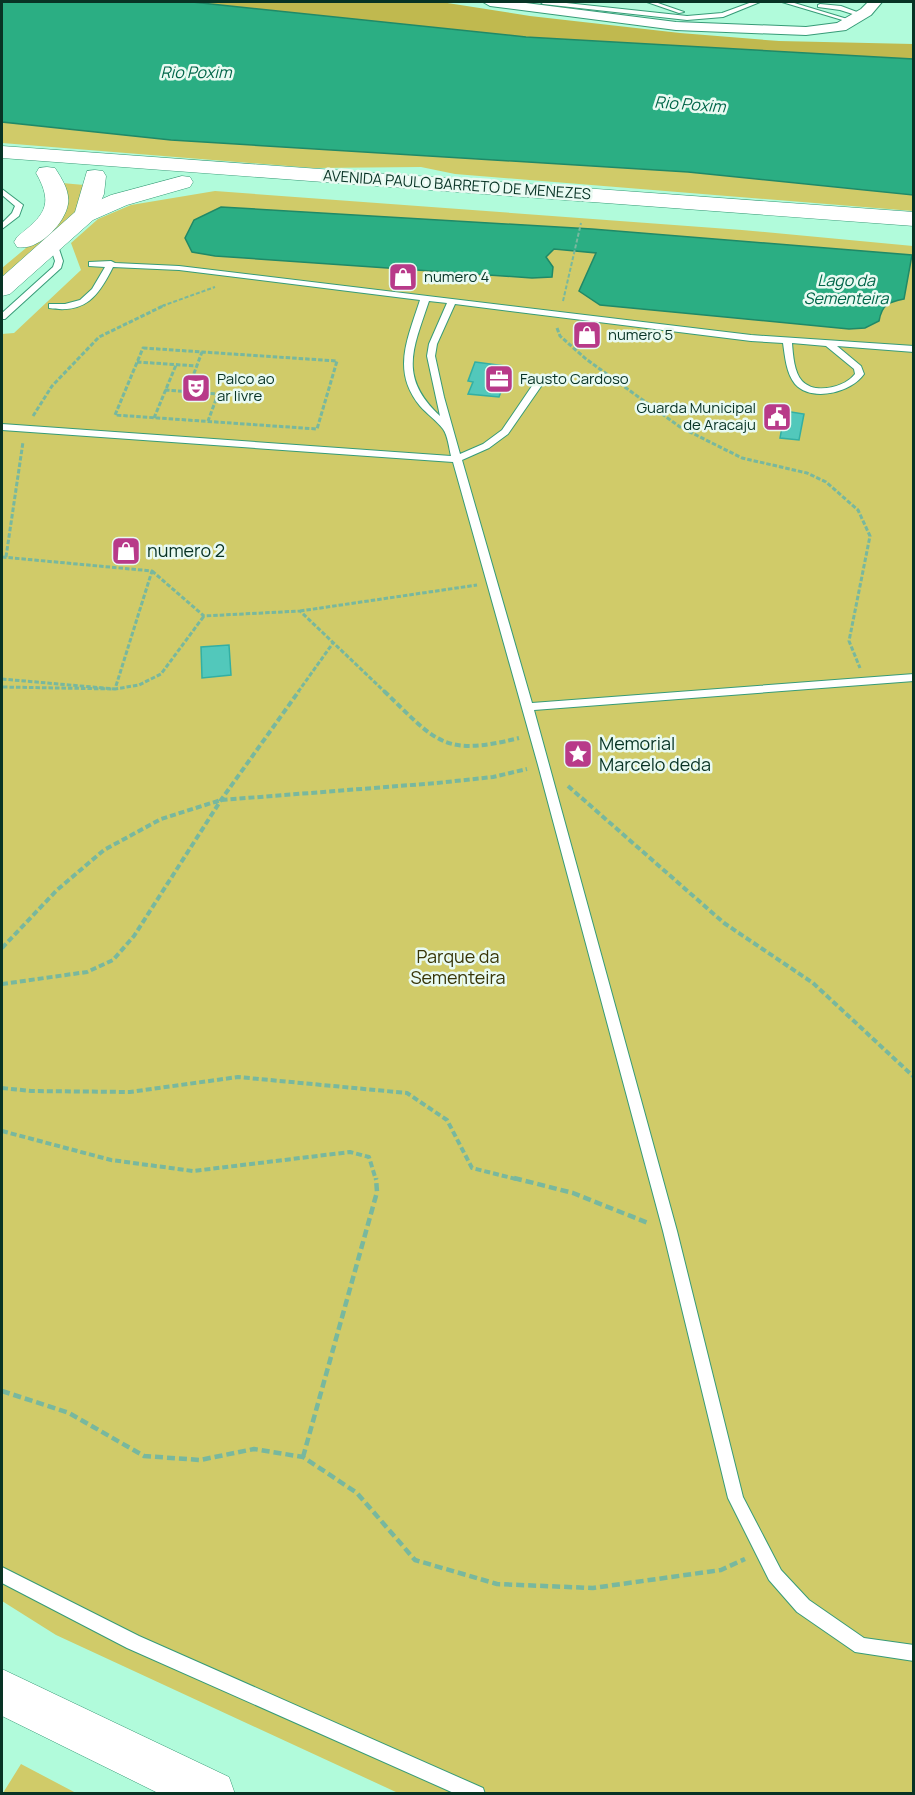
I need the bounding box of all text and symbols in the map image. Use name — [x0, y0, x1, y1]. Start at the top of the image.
water label: Rio Poxim — [160, 61, 233, 83]
water label: Rio Poxim — [654, 91, 728, 118]
street label: AVENIDA PAULO BARRETO DE MENEZES — [322, 165, 592, 204]
shop icon: numero 4 — [387, 261, 419, 293]
place label: numero 4 — [424, 266, 489, 287]
water label: Lago da Sementeira — [804, 269, 889, 309]
shop icon: numero 5 — [571, 319, 603, 351]
place label: numero 5 — [608, 324, 673, 345]
office icon: Fausto Cardoso — [483, 363, 515, 395]
place label: Palco ao ar livre — [217, 368, 275, 406]
place label: Fausto Cardoso — [520, 368, 629, 389]
theatre icon: Palco ao ar livre — [180, 372, 212, 404]
place label: Guarda Municipal de Aracaju — [636, 397, 756, 435]
public building icon: Guarda Municipal de Aracaju — [761, 401, 793, 433]
shop icon: numero 2 — [110, 535, 142, 567]
place label: numero 2 — [147, 538, 225, 562]
place label: Memorial Marcelo deda — [599, 731, 711, 776]
place icon: Memorial Marcelo deda — [562, 738, 594, 770]
park label: Parque da Sementeira — [410, 944, 506, 989]

